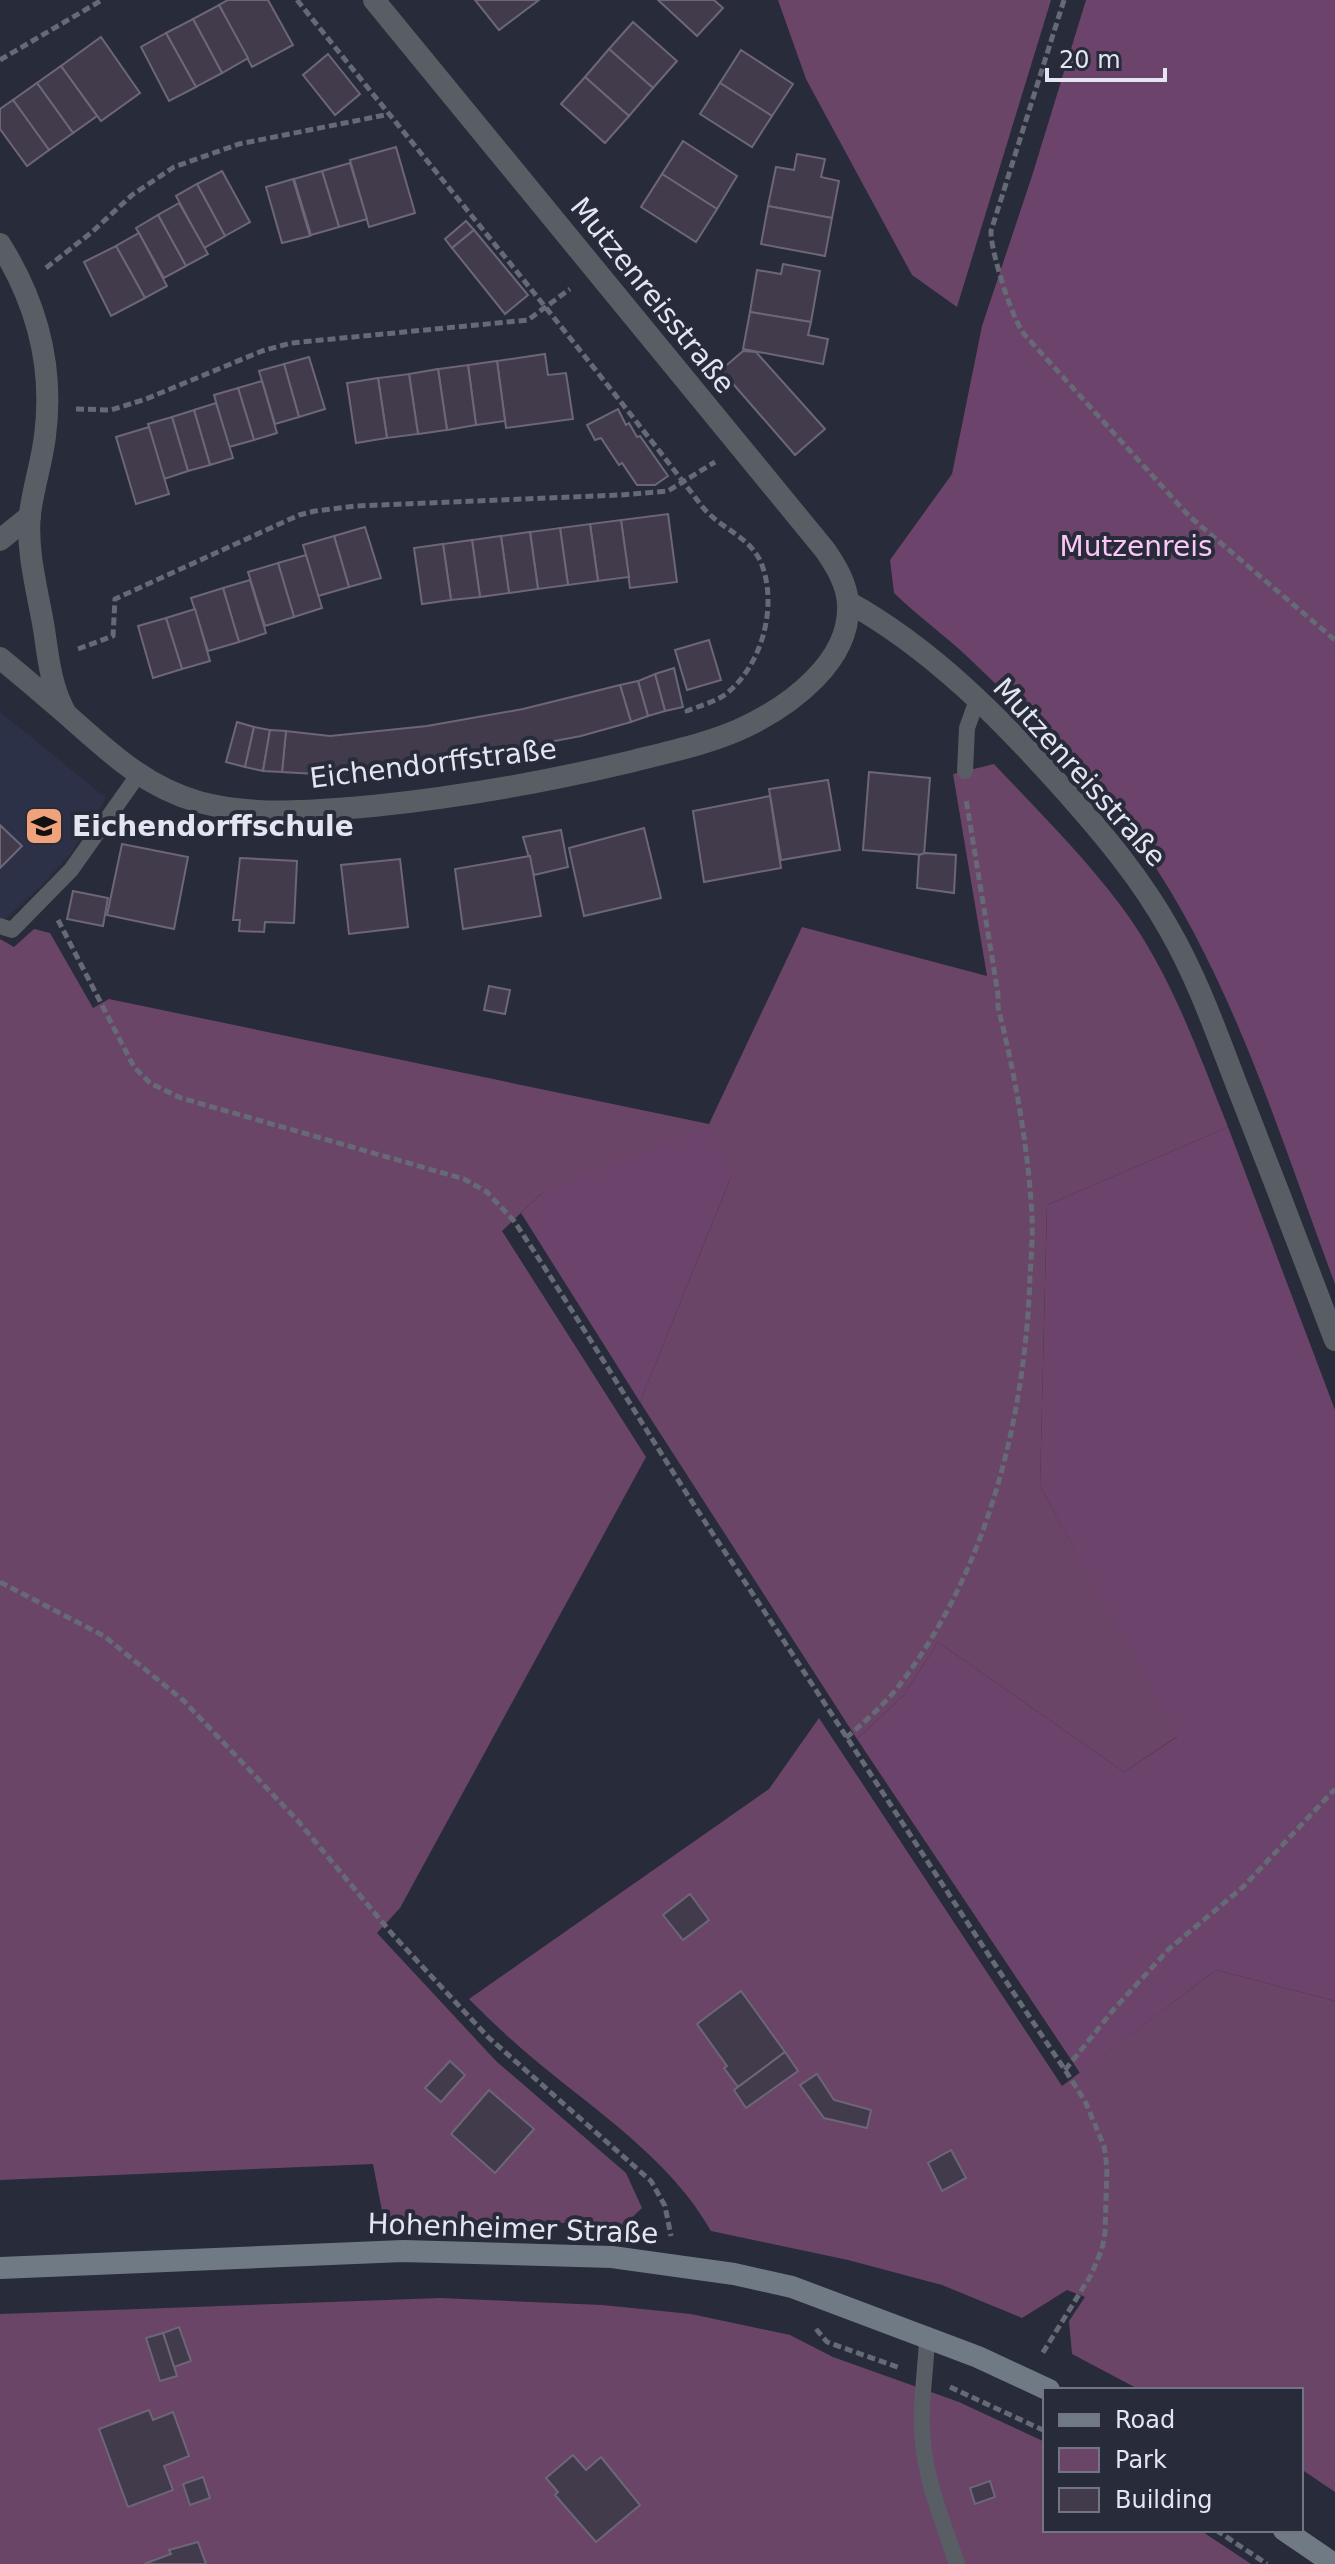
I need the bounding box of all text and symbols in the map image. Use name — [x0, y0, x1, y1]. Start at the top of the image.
scale bar — [1047, 32, 1165, 82]
text: 20 m — [1059, 46, 1121, 74]
street label: Mutzenreisstraße — [564, 191, 742, 400]
park label: Mutzenreis — [1059, 530, 1213, 563]
street label: Mutzenreisstraße — [986, 671, 1173, 873]
street label: Eichendorffstraße — [308, 732, 558, 795]
school or university icon: Eichendorffschule — [23, 805, 65, 847]
place label: Eichendorffschule — [72, 810, 354, 843]
street label: Hohenheimer Straße — [367, 2207, 659, 2250]
legend — [1043, 2388, 1303, 2532]
text: Road — [1115, 2406, 1175, 2434]
text: Park — [1115, 2446, 1167, 2474]
text: Building — [1115, 2486, 1212, 2514]

